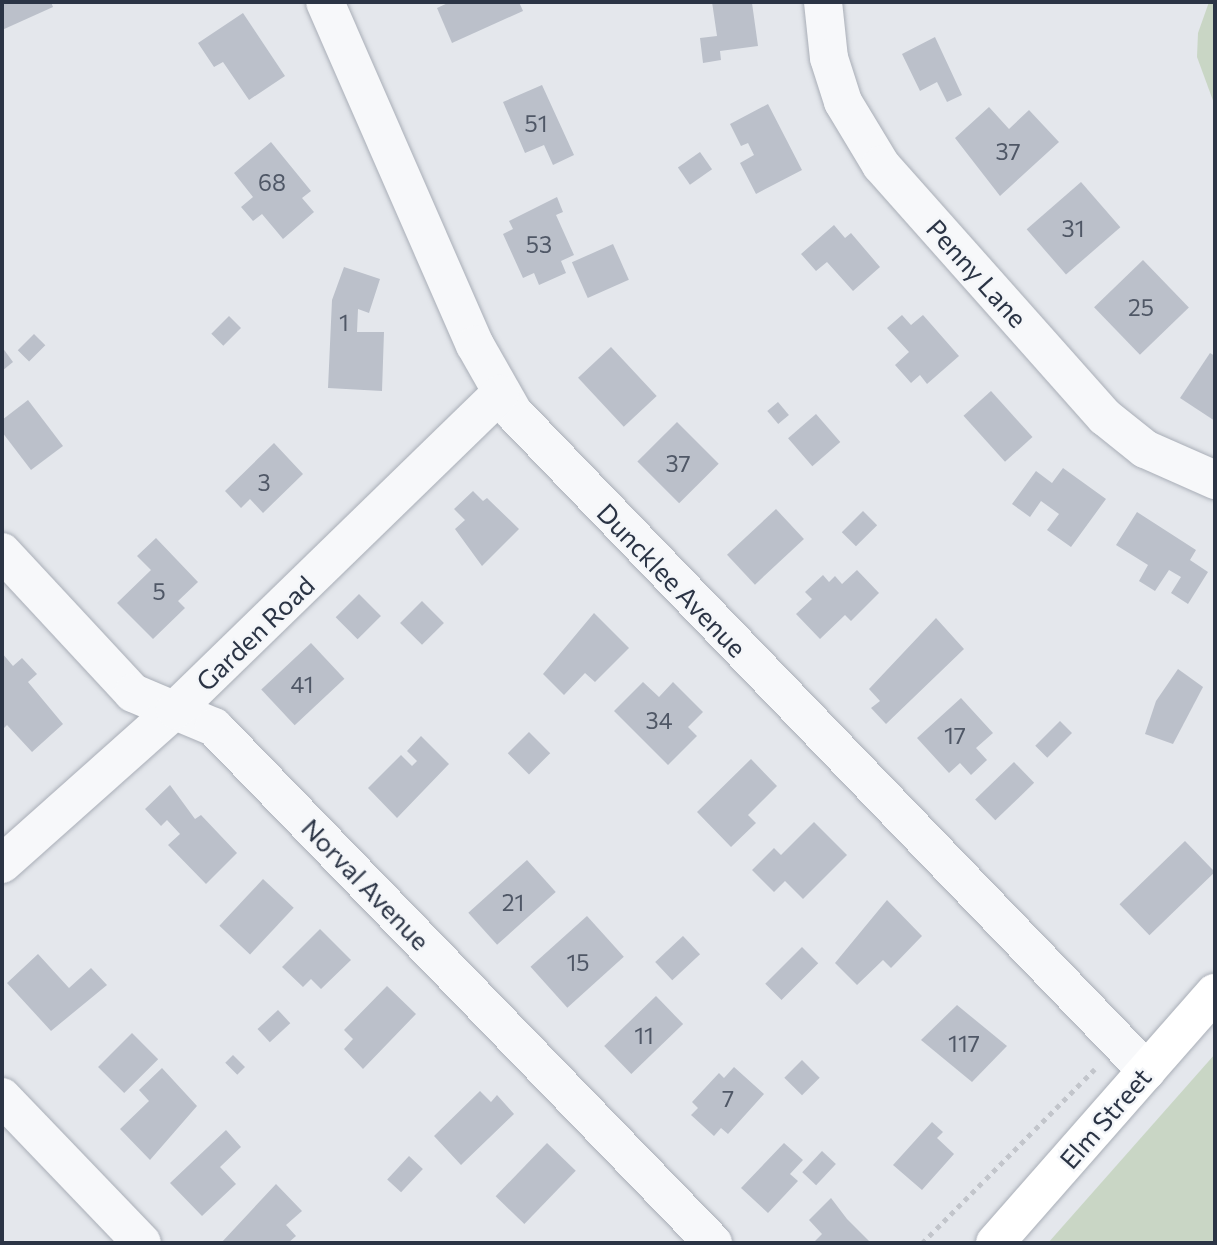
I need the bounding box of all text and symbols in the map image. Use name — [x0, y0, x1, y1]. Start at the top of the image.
house number: 51 — [524, 109, 548, 137]
house number: 37 — [995, 137, 1021, 165]
house number: 68 — [258, 168, 286, 196]
street label: Penny Lane — [920, 213, 1034, 333]
house number: 31 — [1062, 214, 1084, 242]
house number: 53 — [526, 230, 552, 258]
house number: 25 — [1128, 293, 1154, 321]
house number: 1 — [339, 308, 349, 336]
house number: 37 — [665, 449, 691, 477]
house number: 3 — [257, 468, 271, 496]
street label: Duncklee Avenue — [591, 497, 753, 663]
street label: Garden Road — [190, 569, 320, 697]
house number: 5 — [152, 577, 166, 605]
house number: 41 — [291, 670, 313, 698]
house number: 34 — [646, 706, 672, 734]
house number: 17 — [944, 721, 966, 749]
street label: Norval Avenue — [296, 812, 436, 956]
house number: 21 — [502, 888, 524, 916]
house number: 15 — [566, 948, 590, 976]
house number: 11 — [634, 1021, 654, 1049]
house number: 117 — [948, 1029, 980, 1057]
street label: Elm Street — [1053, 1061, 1157, 1175]
house number: 7 — [722, 1084, 734, 1112]

